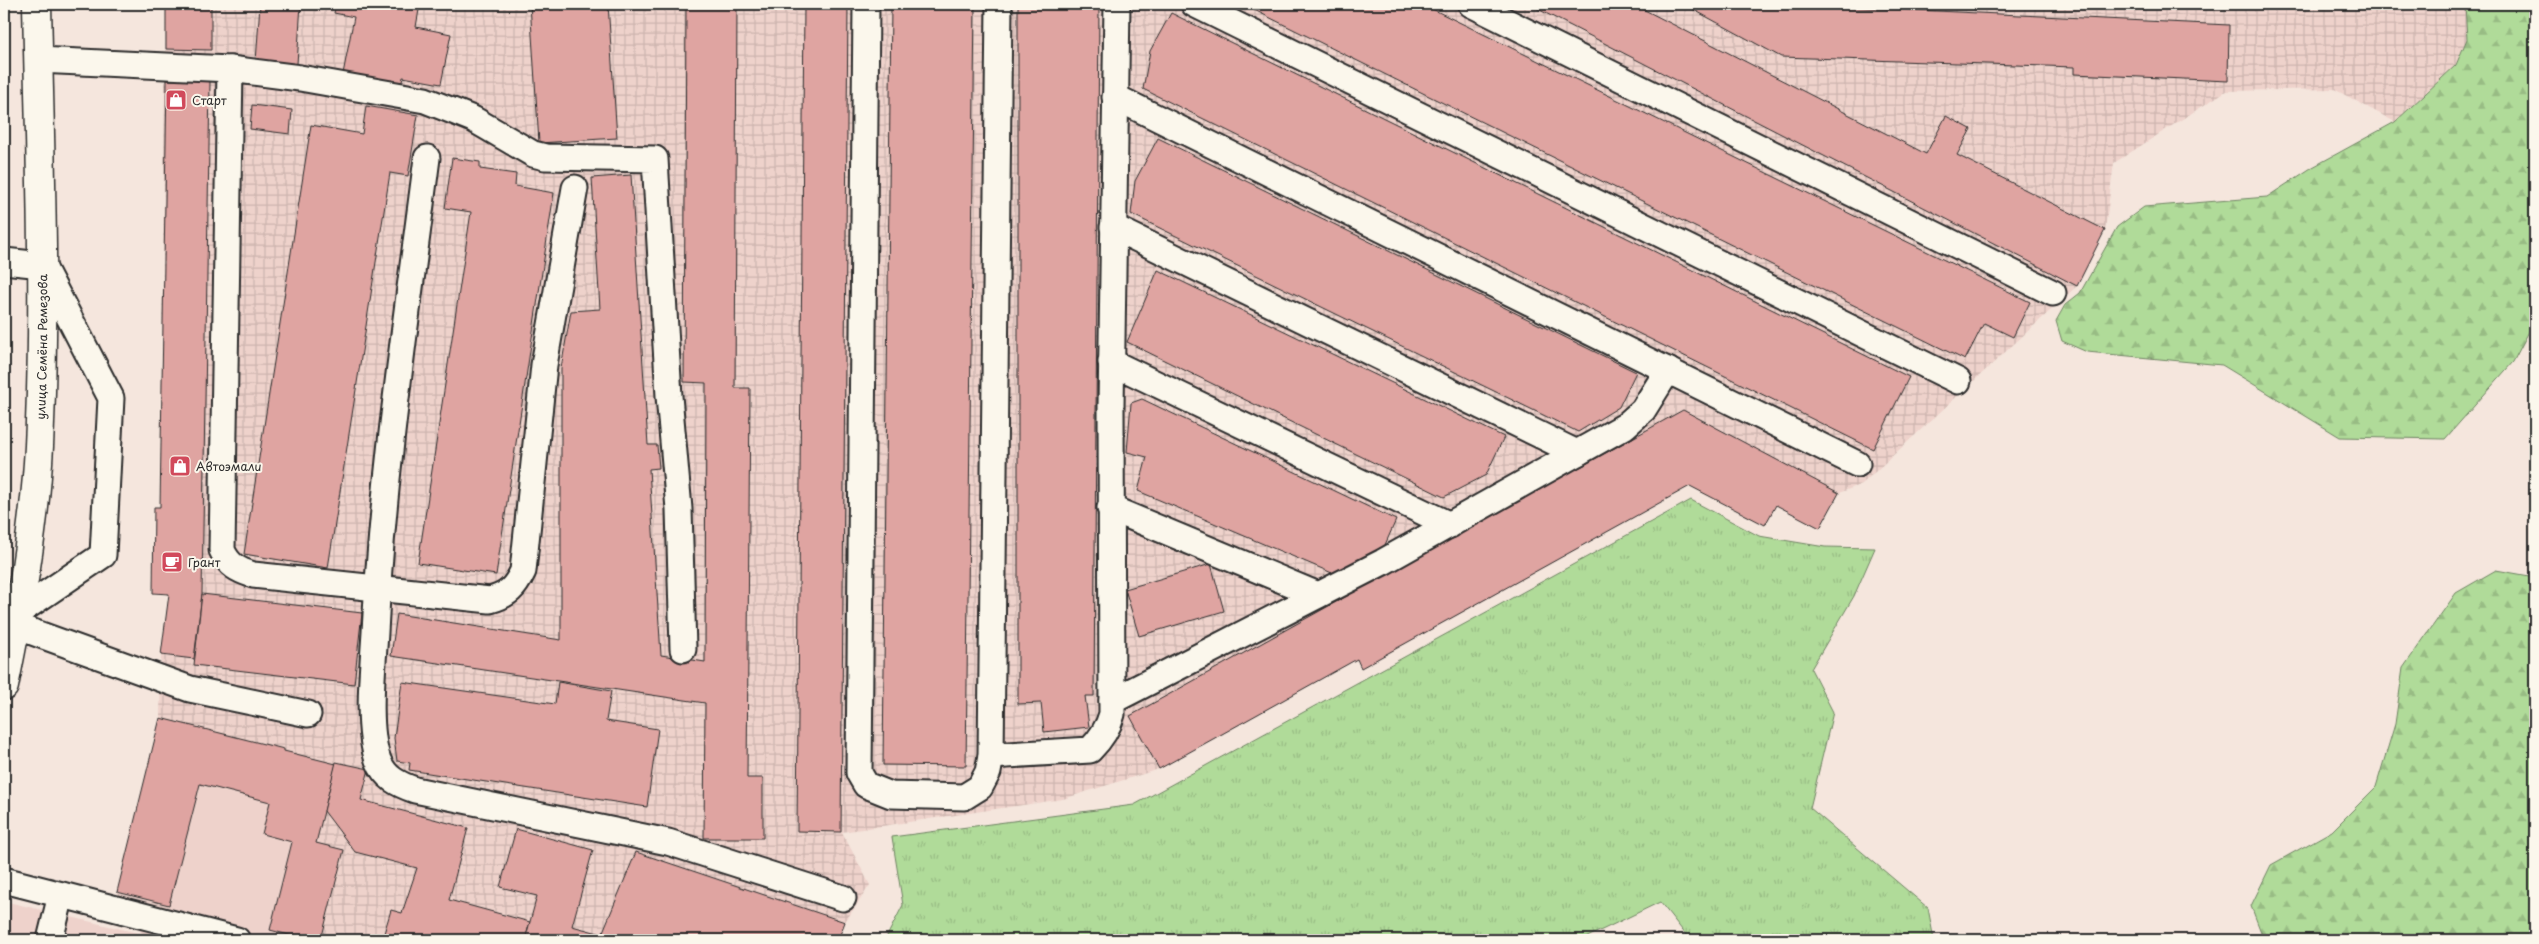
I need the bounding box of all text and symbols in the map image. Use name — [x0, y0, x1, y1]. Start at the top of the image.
shop icon: Старт — [164, 88, 188, 112]
place label: Старт — [192, 91, 227, 109]
street label: улица Семёна Ремезова — [31, 274, 51, 420]
shop icon: Автоэмали — [168, 454, 192, 478]
place label: Автоэмали — [196, 457, 262, 475]
cafe icon: Грант — [160, 550, 184, 574]
place label: Грант — [188, 553, 221, 571]

